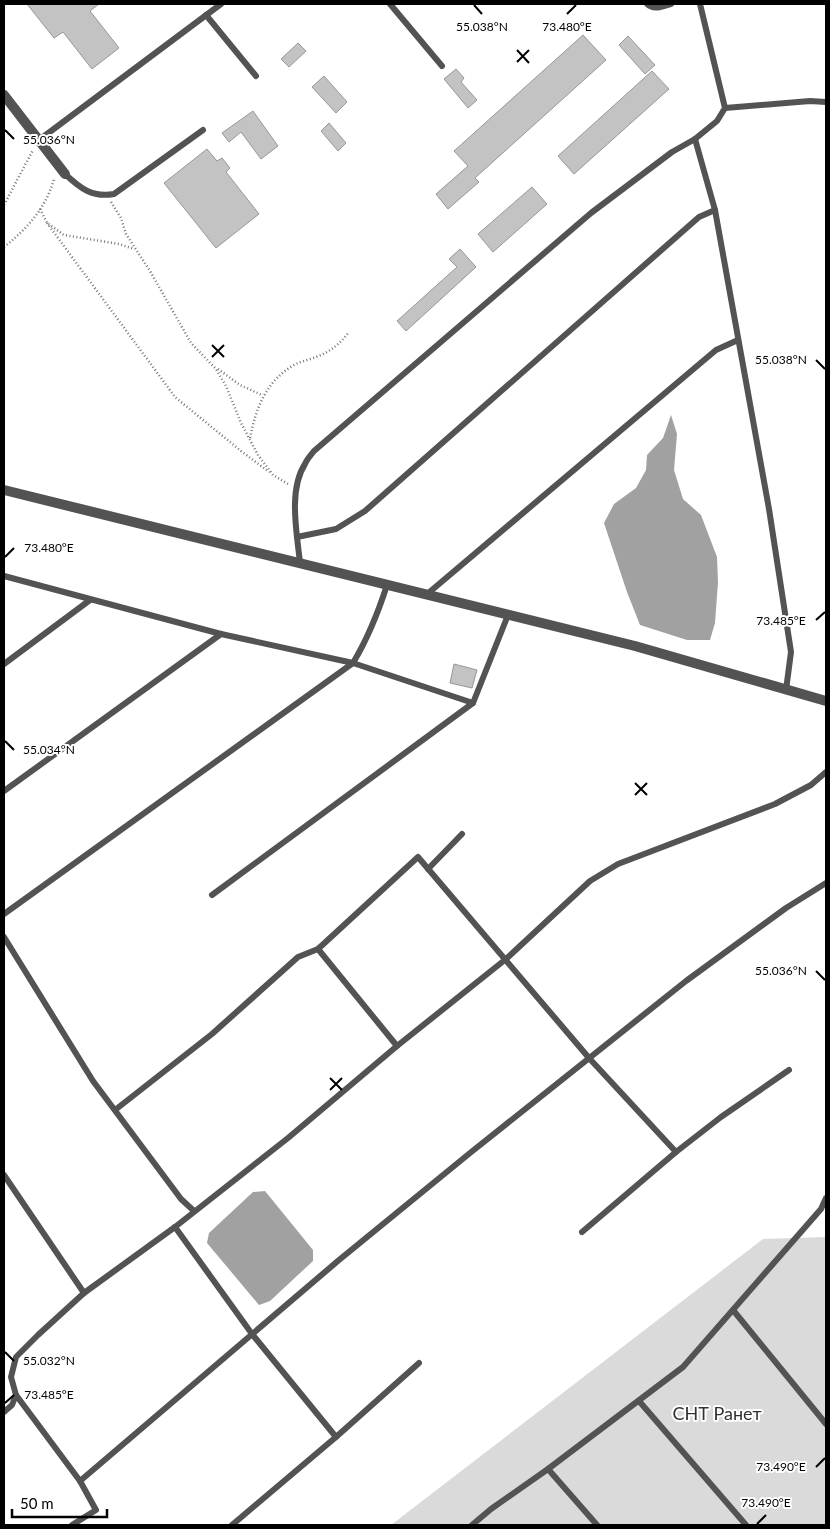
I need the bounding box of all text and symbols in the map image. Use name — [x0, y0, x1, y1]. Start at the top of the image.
text: 55.038°N — [456, 19, 508, 34]
text: 73.480°E — [542, 19, 592, 34]
text: 55.036°N — [23, 132, 75, 147]
text: 55.038°N — [755, 352, 807, 367]
text: 73.480°E — [24, 540, 74, 555]
text: 73.485°E — [756, 613, 806, 628]
text: 55.034°N — [23, 742, 75, 757]
text: 55.036°N — [755, 963, 807, 978]
text: 55.032°N — [23, 1353, 75, 1368]
text: 73.485°E — [24, 1387, 74, 1402]
park label: СНТ Ранет — [672, 1402, 762, 1424]
text: 73.490°E — [756, 1459, 806, 1474]
scale bar — [12, 1486, 108, 1518]
text: 50 m — [20, 1494, 54, 1512]
text: 73.490°E — [741, 1495, 791, 1510]

